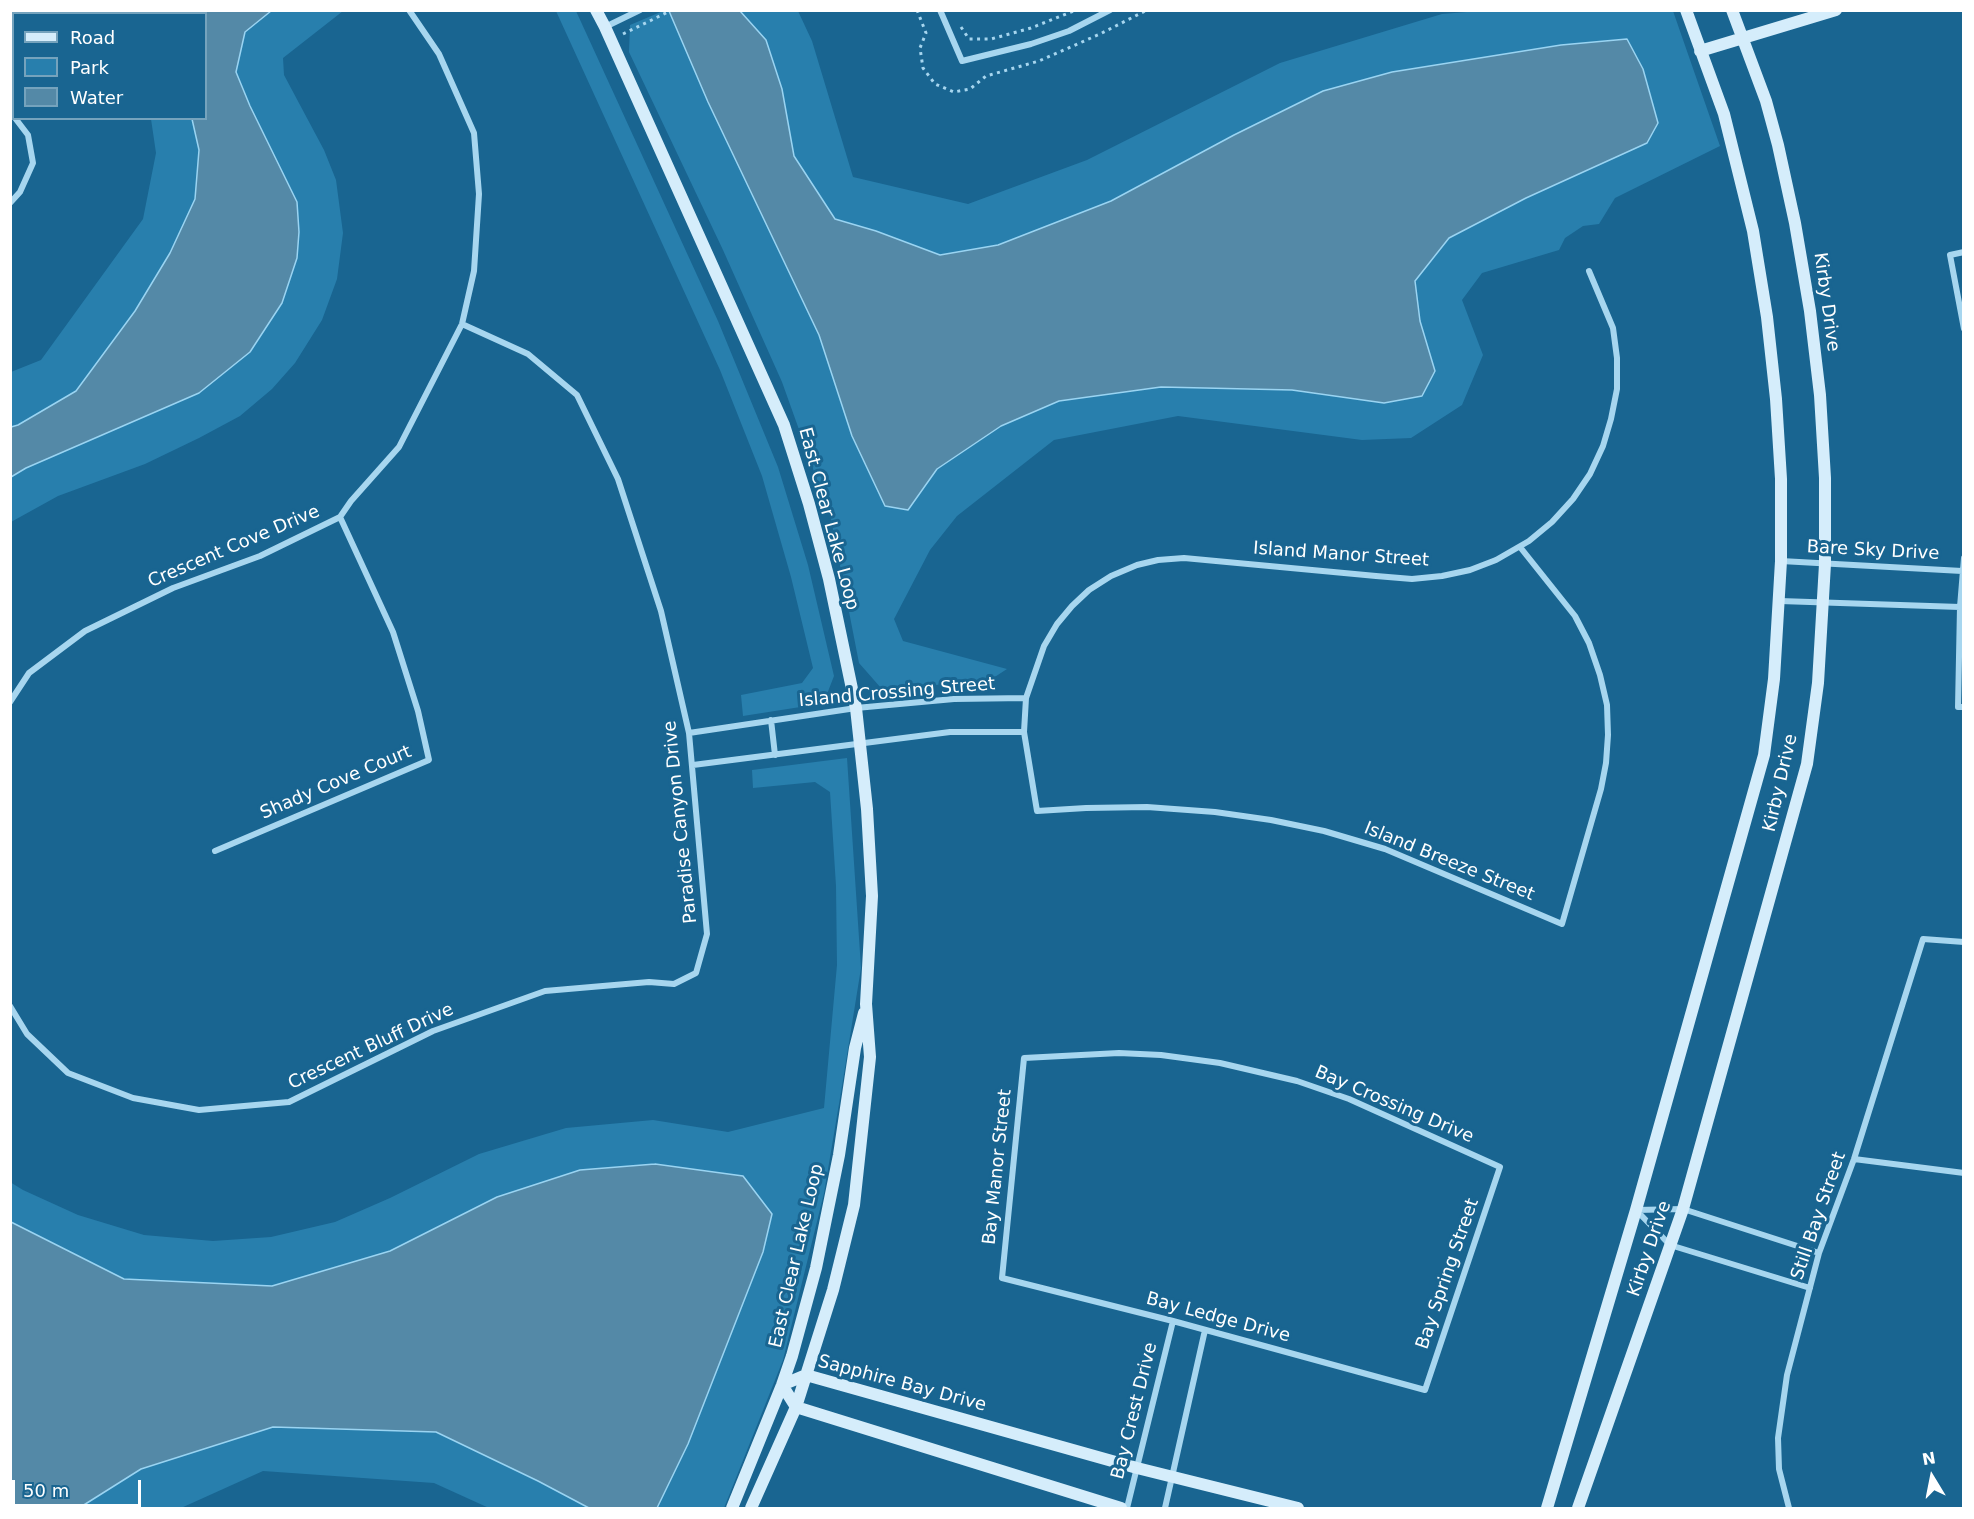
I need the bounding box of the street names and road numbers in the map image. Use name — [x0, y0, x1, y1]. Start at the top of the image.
street label: Kirby Drive — [1808, 251, 1844, 353]
street label: East Clear Lake Loop — [793, 425, 863, 613]
street label: Crescent Cove Drive — [145, 501, 323, 593]
street label: Bare Sky Drive — [1806, 537, 1940, 565]
street label: Island Manor Street — [1252, 538, 1430, 572]
street label: Island Crossing Street — [798, 674, 996, 712]
street label: Paradise Canyon Drive — [660, 719, 702, 925]
street label: Kirby Drive — [1759, 732, 1803, 834]
street label: Shady Cove Court — [257, 741, 415, 825]
street label: Island Breeze Street — [1361, 818, 1537, 906]
street label: Crescent Bluff Drive — [285, 999, 457, 1095]
street label: Bay Crossing Drive — [1311, 1062, 1477, 1148]
street label: Bay Manor Street — [979, 1088, 1017, 1246]
street label: Still Bay Street — [1787, 1149, 1851, 1283]
street label: East Clear Lake Loop — [765, 1162, 829, 1350]
street label: Bay Spring Street — [1412, 1196, 1484, 1352]
street label: Kirby Drive — [1624, 1198, 1676, 1300]
street label: Bay Ledge Drive — [1144, 1288, 1292, 1348]
street label: Bay Crest Drive — [1108, 1340, 1162, 1482]
street label: Sapphire Bay Drive — [816, 1351, 988, 1417]

